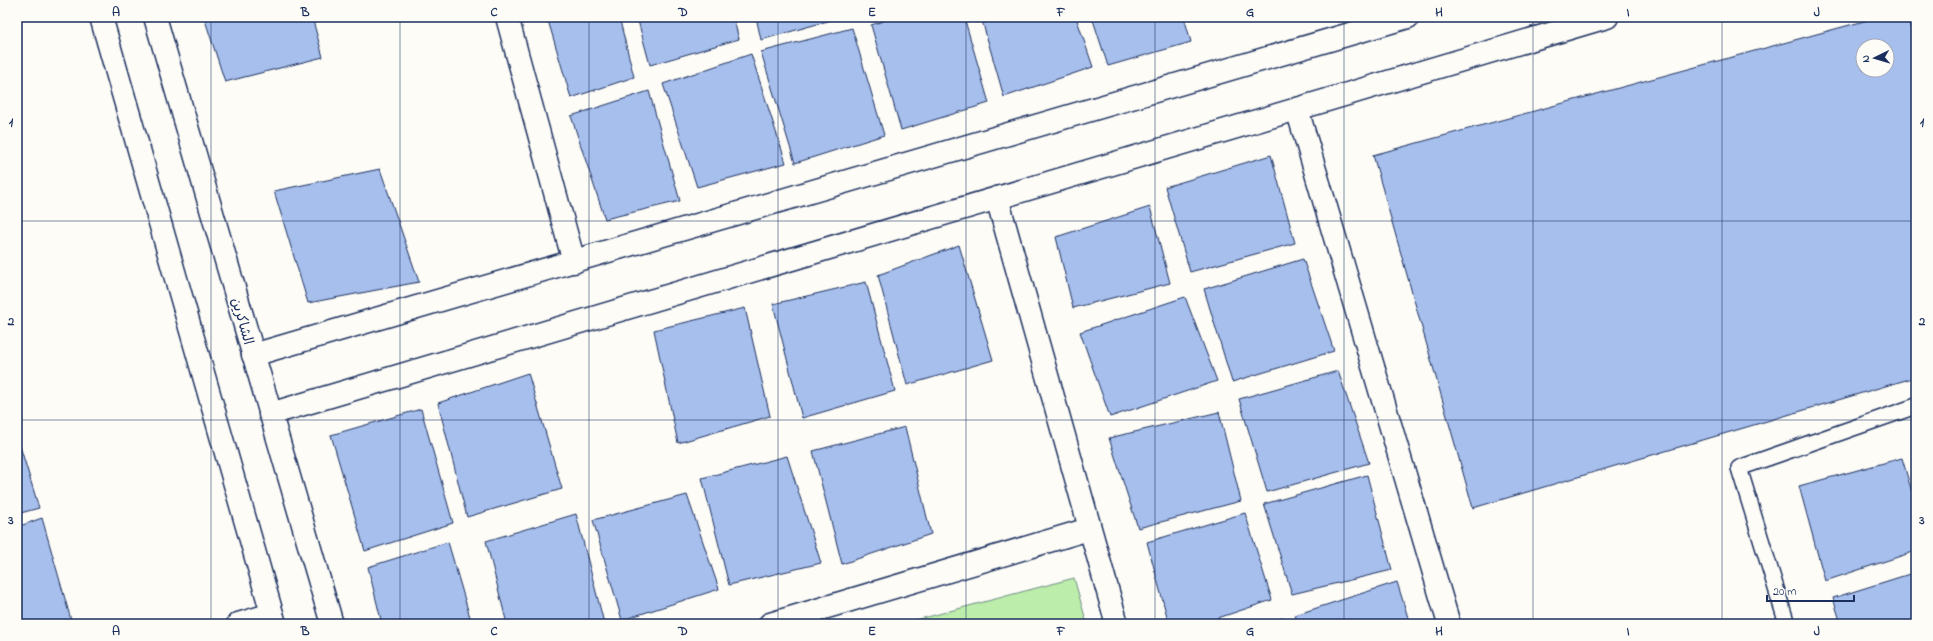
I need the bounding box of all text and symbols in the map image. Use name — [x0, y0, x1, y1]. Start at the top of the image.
text: A — [112, 3, 120, 22]
text: B — [300, 3, 310, 22]
text: C — [490, 3, 498, 22]
text: D — [677, 3, 688, 22]
text: E — [868, 3, 876, 22]
text: F — [1056, 3, 1066, 22]
text: G — [1246, 3, 1254, 22]
text: H — [1435, 3, 1443, 22]
text: I — [1626, 3, 1630, 22]
text: J — [1814, 3, 1820, 22]
north arrow — [1855, 38, 1895, 78]
text: N — [1858, 54, 1874, 63]
text: 1 — [9, 113, 14, 132]
text: 1 — [1920, 113, 1925, 132]
street label: الشاكرين — [225, 295, 258, 347]
text: 2 — [7, 312, 15, 331]
text: 2 — [1918, 312, 1926, 331]
text: 3 — [7, 511, 14, 530]
text: 3 — [1918, 511, 1925, 530]
scale bar — [1767, 577, 1854, 603]
text: 20 m — [1773, 583, 1796, 601]
text: A — [112, 622, 120, 641]
text: B — [300, 622, 310, 641]
text: C — [490, 622, 498, 641]
text: D — [677, 622, 688, 641]
text: E — [868, 622, 876, 641]
text: F — [1056, 622, 1066, 641]
text: G — [1246, 622, 1254, 641]
text: H — [1435, 622, 1443, 641]
text: I — [1626, 622, 1630, 641]
text: J — [1814, 622, 1820, 641]

